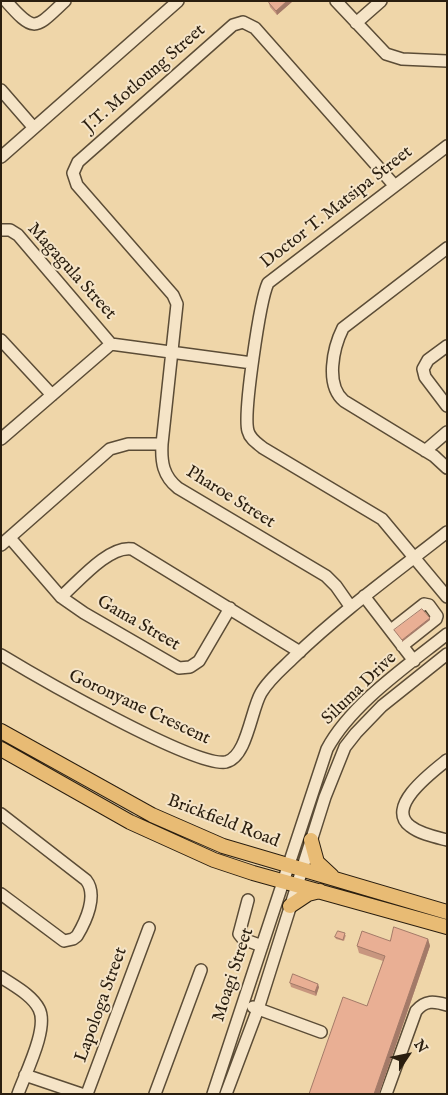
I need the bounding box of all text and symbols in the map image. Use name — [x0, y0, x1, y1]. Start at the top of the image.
street label: J.T. Motloung Street — [80, 20, 210, 138]
street label: Doctor T. Matsipa Street — [257, 142, 417, 274]
street label: Magagula Street — [22, 219, 120, 325]
street label: Pharoe Street — [181, 462, 279, 534]
street label: Gama Street — [93, 592, 183, 656]
street label: Siluma Drive — [318, 648, 402, 730]
street label: Goronyane Crescent — [65, 666, 213, 750]
street label: Brickfield Road — [164, 791, 282, 853]
street label: Moagi Street — [209, 925, 259, 1025]
street label: Lapologa Street — [71, 945, 133, 1065]
north arrow — [383, 1030, 433, 1080]
text: N — [410, 1037, 431, 1057]

